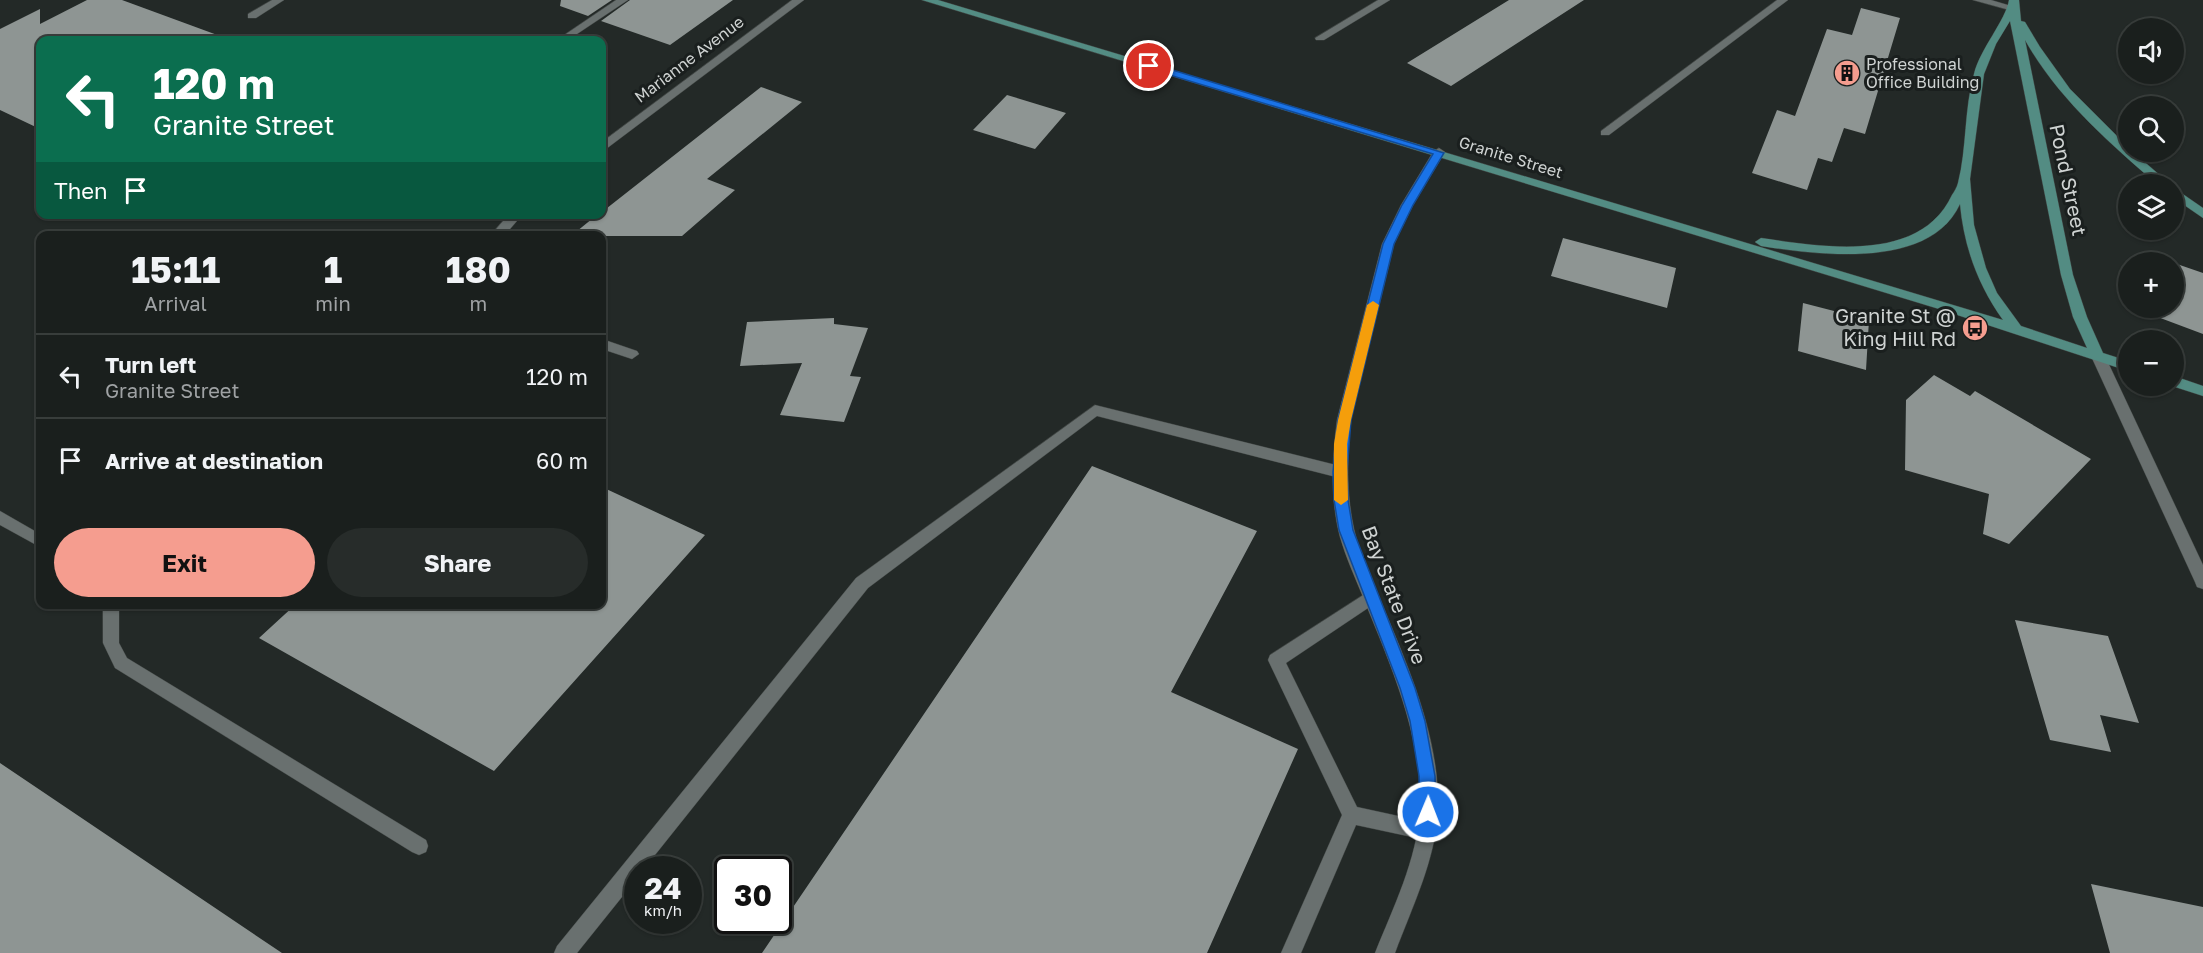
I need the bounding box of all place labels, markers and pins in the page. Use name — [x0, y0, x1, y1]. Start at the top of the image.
pin — [1123, 40, 1174, 91]
place label: Professional Office Building — [1866, 54, 1979, 92]
building icon: Professional Office Building — [1832, 58, 1862, 88]
place label: Granite St @ King Hill Rd — [1835, 303, 1956, 350]
bus stop icon: Granite St @ King Hill Rd — [1960, 313, 1990, 343]

